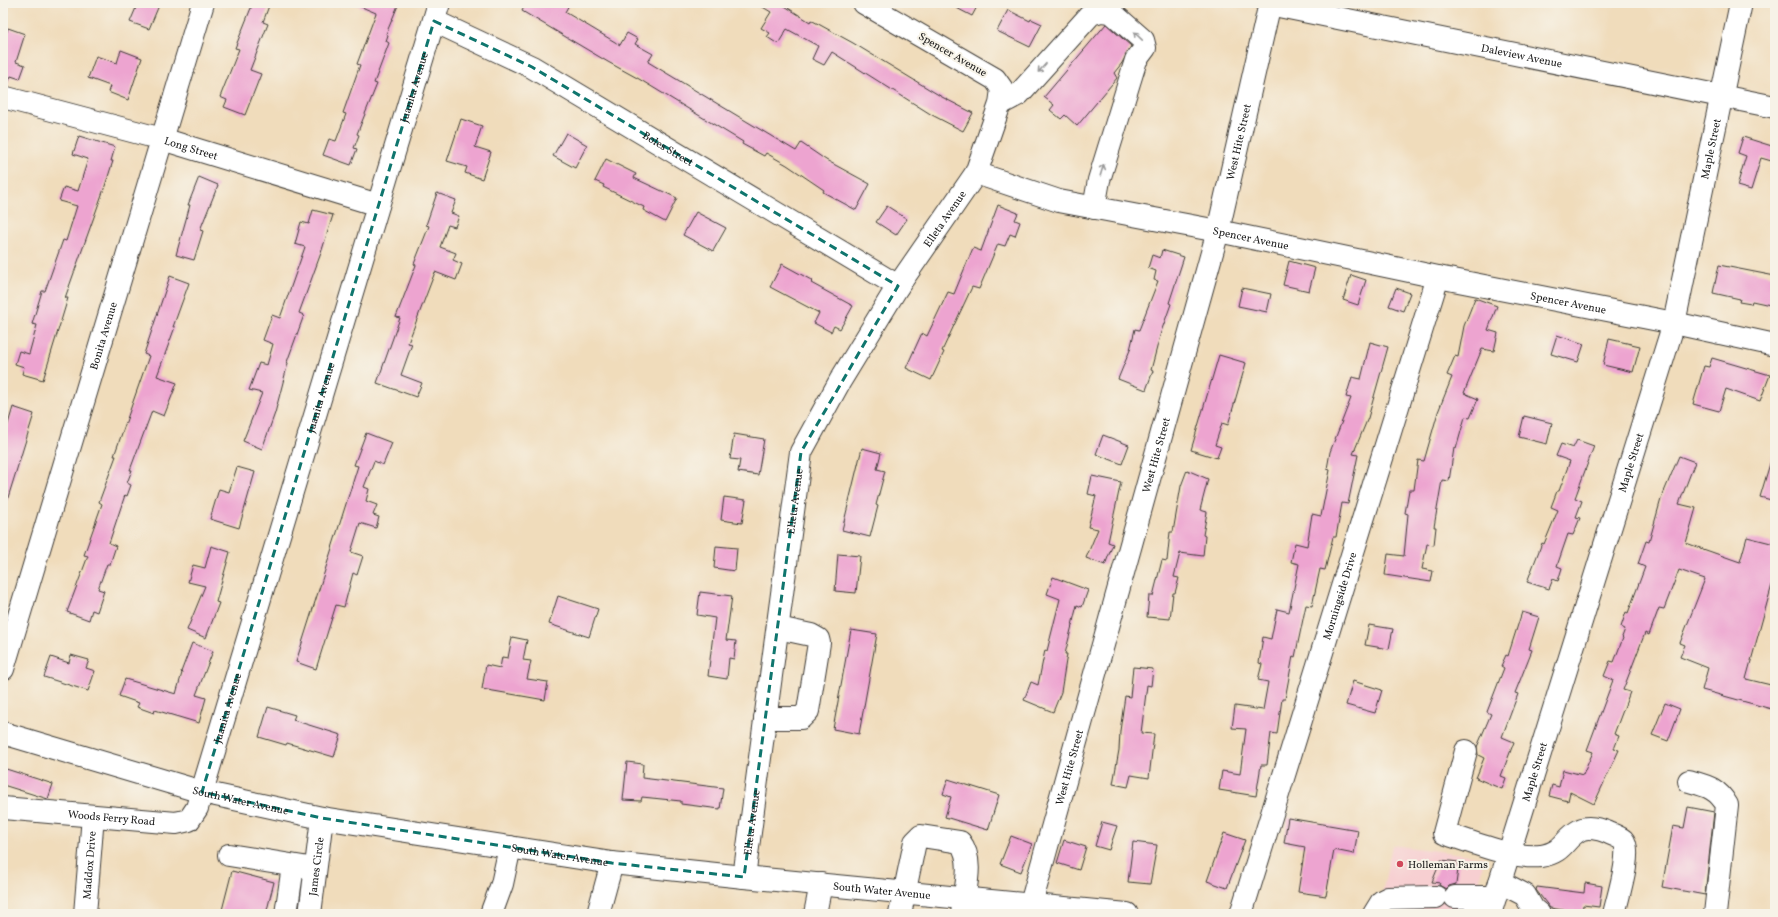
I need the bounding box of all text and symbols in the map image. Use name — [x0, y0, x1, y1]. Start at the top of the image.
street label: Spencer Avenue — [915, 30, 989, 81]
one-way arrow — [1133, 32, 1143, 41]
street label: Daleview Avenue — [1480, 41, 1563, 73]
street label: Juanita Avenue — [397, 51, 433, 125]
one-way arrow — [1037, 63, 1046, 73]
street label: West Hite Street — [1224, 102, 1256, 182]
street label: Maple Street — [1698, 117, 1726, 181]
street label: Boles Street — [639, 129, 696, 171]
street label: Long Street — [162, 134, 220, 165]
one-way arrow — [1099, 163, 1106, 176]
street label: Elleta Avenue — [921, 188, 971, 251]
street label: Spencer Avenue — [1211, 224, 1290, 255]
street label: Spencer Avenue — [1529, 289, 1607, 319]
street label: Bonita Avenue — [87, 300, 122, 372]
street label: Juanita Avenue — [304, 361, 339, 435]
street label: West Hite Street — [1140, 416, 1175, 495]
street label: Maple Street — [1616, 431, 1648, 494]
street label: Elleta Avenue — [784, 468, 808, 535]
street label: Morningside Drive — [1320, 551, 1361, 642]
street label: Juanita Avenue — [211, 671, 246, 745]
street label: West Hite Street — [1053, 728, 1088, 807]
street label: Maple Street — [1519, 740, 1552, 804]
street label: South Water Avenue — [190, 784, 290, 820]
street label: Elleta Avenue — [741, 789, 765, 856]
street label: Woods Ferry Road — [67, 808, 156, 830]
street label: Maddox Drive — [80, 830, 101, 900]
street label: James Circle — [306, 836, 329, 897]
street label: South Water Avenue — [510, 841, 609, 871]
place label: Holleman Farms — [1408, 858, 1488, 873]
marker: Holleman Farms — [1395, 859, 1405, 869]
street label: South Water Avenue — [832, 880, 931, 904]

